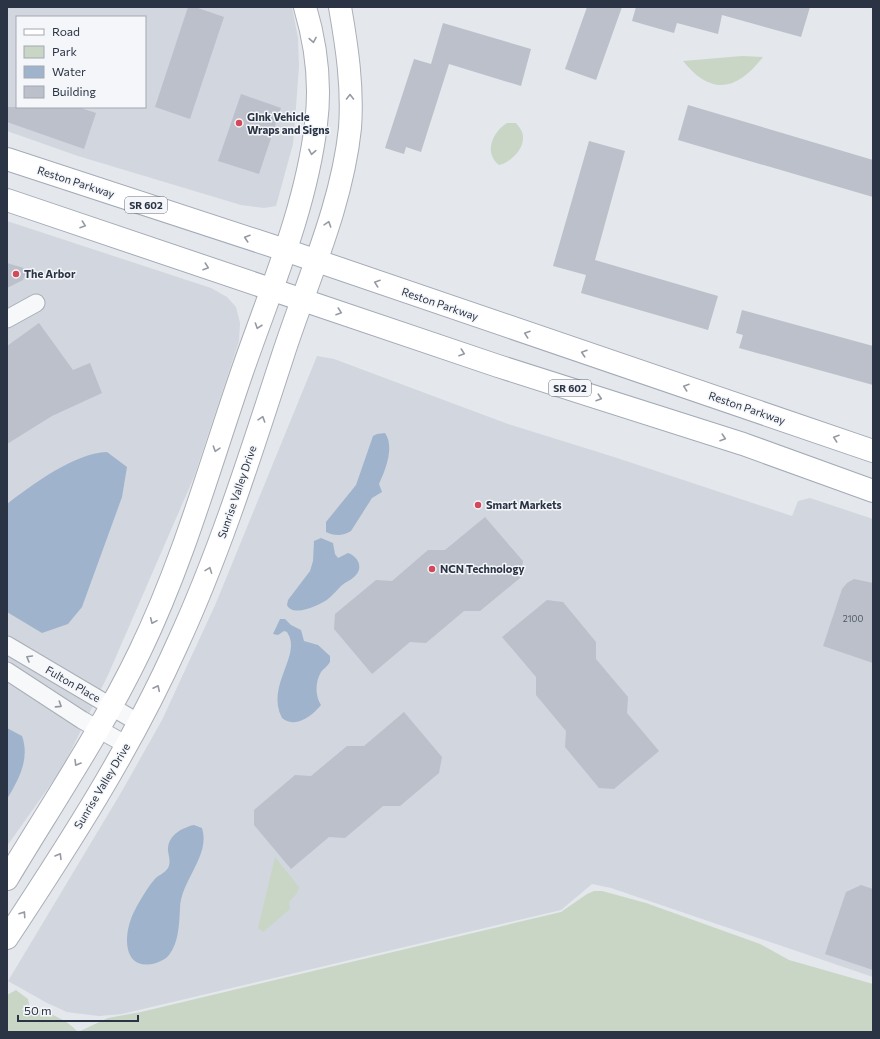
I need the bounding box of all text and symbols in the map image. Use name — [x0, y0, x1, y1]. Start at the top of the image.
legend — [16, 16, 146, 108]
text: Road — [52, 24, 80, 38]
one-way arrow — [308, 37, 317, 43]
text: Park — [52, 44, 78, 58]
text: Water — [52, 64, 86, 78]
text: Building — [52, 84, 96, 98]
one-way arrow — [346, 94, 354, 100]
place label: GInk Vehicle Wraps and Signs — [247, 110, 330, 136]
marker: GInk Vehicle Wraps and Signs — [234, 118, 244, 128]
one-way arrow — [308, 149, 317, 155]
street label: Reston Parkway — [36, 163, 117, 200]
road number: SR 602 — [125, 197, 167, 213]
one-way arrow — [79, 221, 86, 229]
one-way arrow — [323, 221, 332, 228]
one-way arrow — [244, 234, 251, 243]
one-way arrow — [202, 263, 209, 271]
place label: The Arbor — [24, 267, 76, 280]
marker: The Arbor — [11, 269, 21, 279]
one-way arrow — [374, 279, 381, 287]
street label: Reston Parkway — [400, 284, 480, 323]
one-way arrow — [335, 307, 342, 315]
one-way arrow — [254, 322, 263, 329]
one-way arrow — [523, 330, 530, 339]
one-way arrow — [459, 348, 466, 357]
one-way arrow — [581, 349, 588, 358]
road number: SR 602 — [549, 380, 591, 396]
one-way arrow — [683, 384, 690, 392]
street label: Reston Parkway — [707, 388, 787, 427]
one-way arrow — [595, 393, 602, 402]
one-way arrow — [257, 416, 266, 423]
one-way arrow — [719, 433, 726, 442]
one-way arrow — [833, 434, 840, 443]
street label: Sunrise Valley Drive — [215, 444, 259, 540]
one-way arrow — [212, 446, 221, 453]
place label: Smart Markets — [486, 498, 562, 511]
marker: Smart Markets — [473, 500, 483, 510]
place label: NCN Technology — [440, 562, 524, 575]
marker: NCN Technology — [427, 564, 437, 574]
one-way arrow — [205, 566, 213, 573]
house number: 2100 — [843, 613, 863, 624]
one-way arrow — [150, 617, 158, 625]
one-way arrow — [26, 656, 33, 663]
street label: Fulton Place — [43, 663, 103, 705]
one-way arrow — [152, 685, 159, 693]
one-way arrow — [55, 700, 62, 708]
street label: Sunrise Valley Drive — [71, 740, 132, 831]
one-way arrow — [74, 759, 82, 766]
one-way arrow — [55, 853, 62, 860]
one-way arrow — [18, 911, 26, 918]
scale bar — [18, 997, 138, 1023]
text: 50 m — [24, 1003, 52, 1017]

